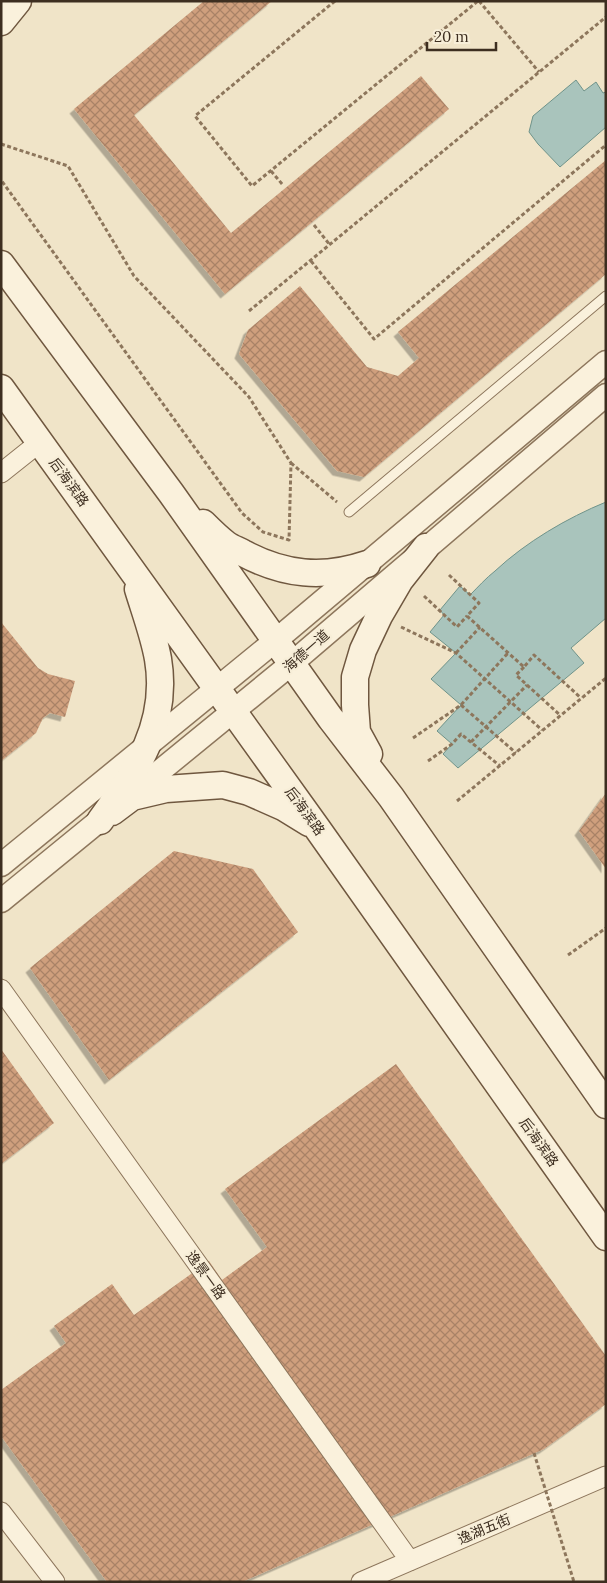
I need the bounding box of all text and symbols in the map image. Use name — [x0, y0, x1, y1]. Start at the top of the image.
scale bar — [427, 20, 496, 52]
text: 20 m — [434, 27, 469, 46]
street label: 后海滨路 — [45, 454, 93, 510]
street label: 海德一道 — [279, 626, 333, 676]
street label: 后海滨路 — [281, 783, 329, 839]
street label: 后海滨路 — [516, 1114, 562, 1170]
street label: 逸景一路 — [182, 1247, 230, 1303]
street label: 逸湖五街 — [455, 1510, 513, 1548]

